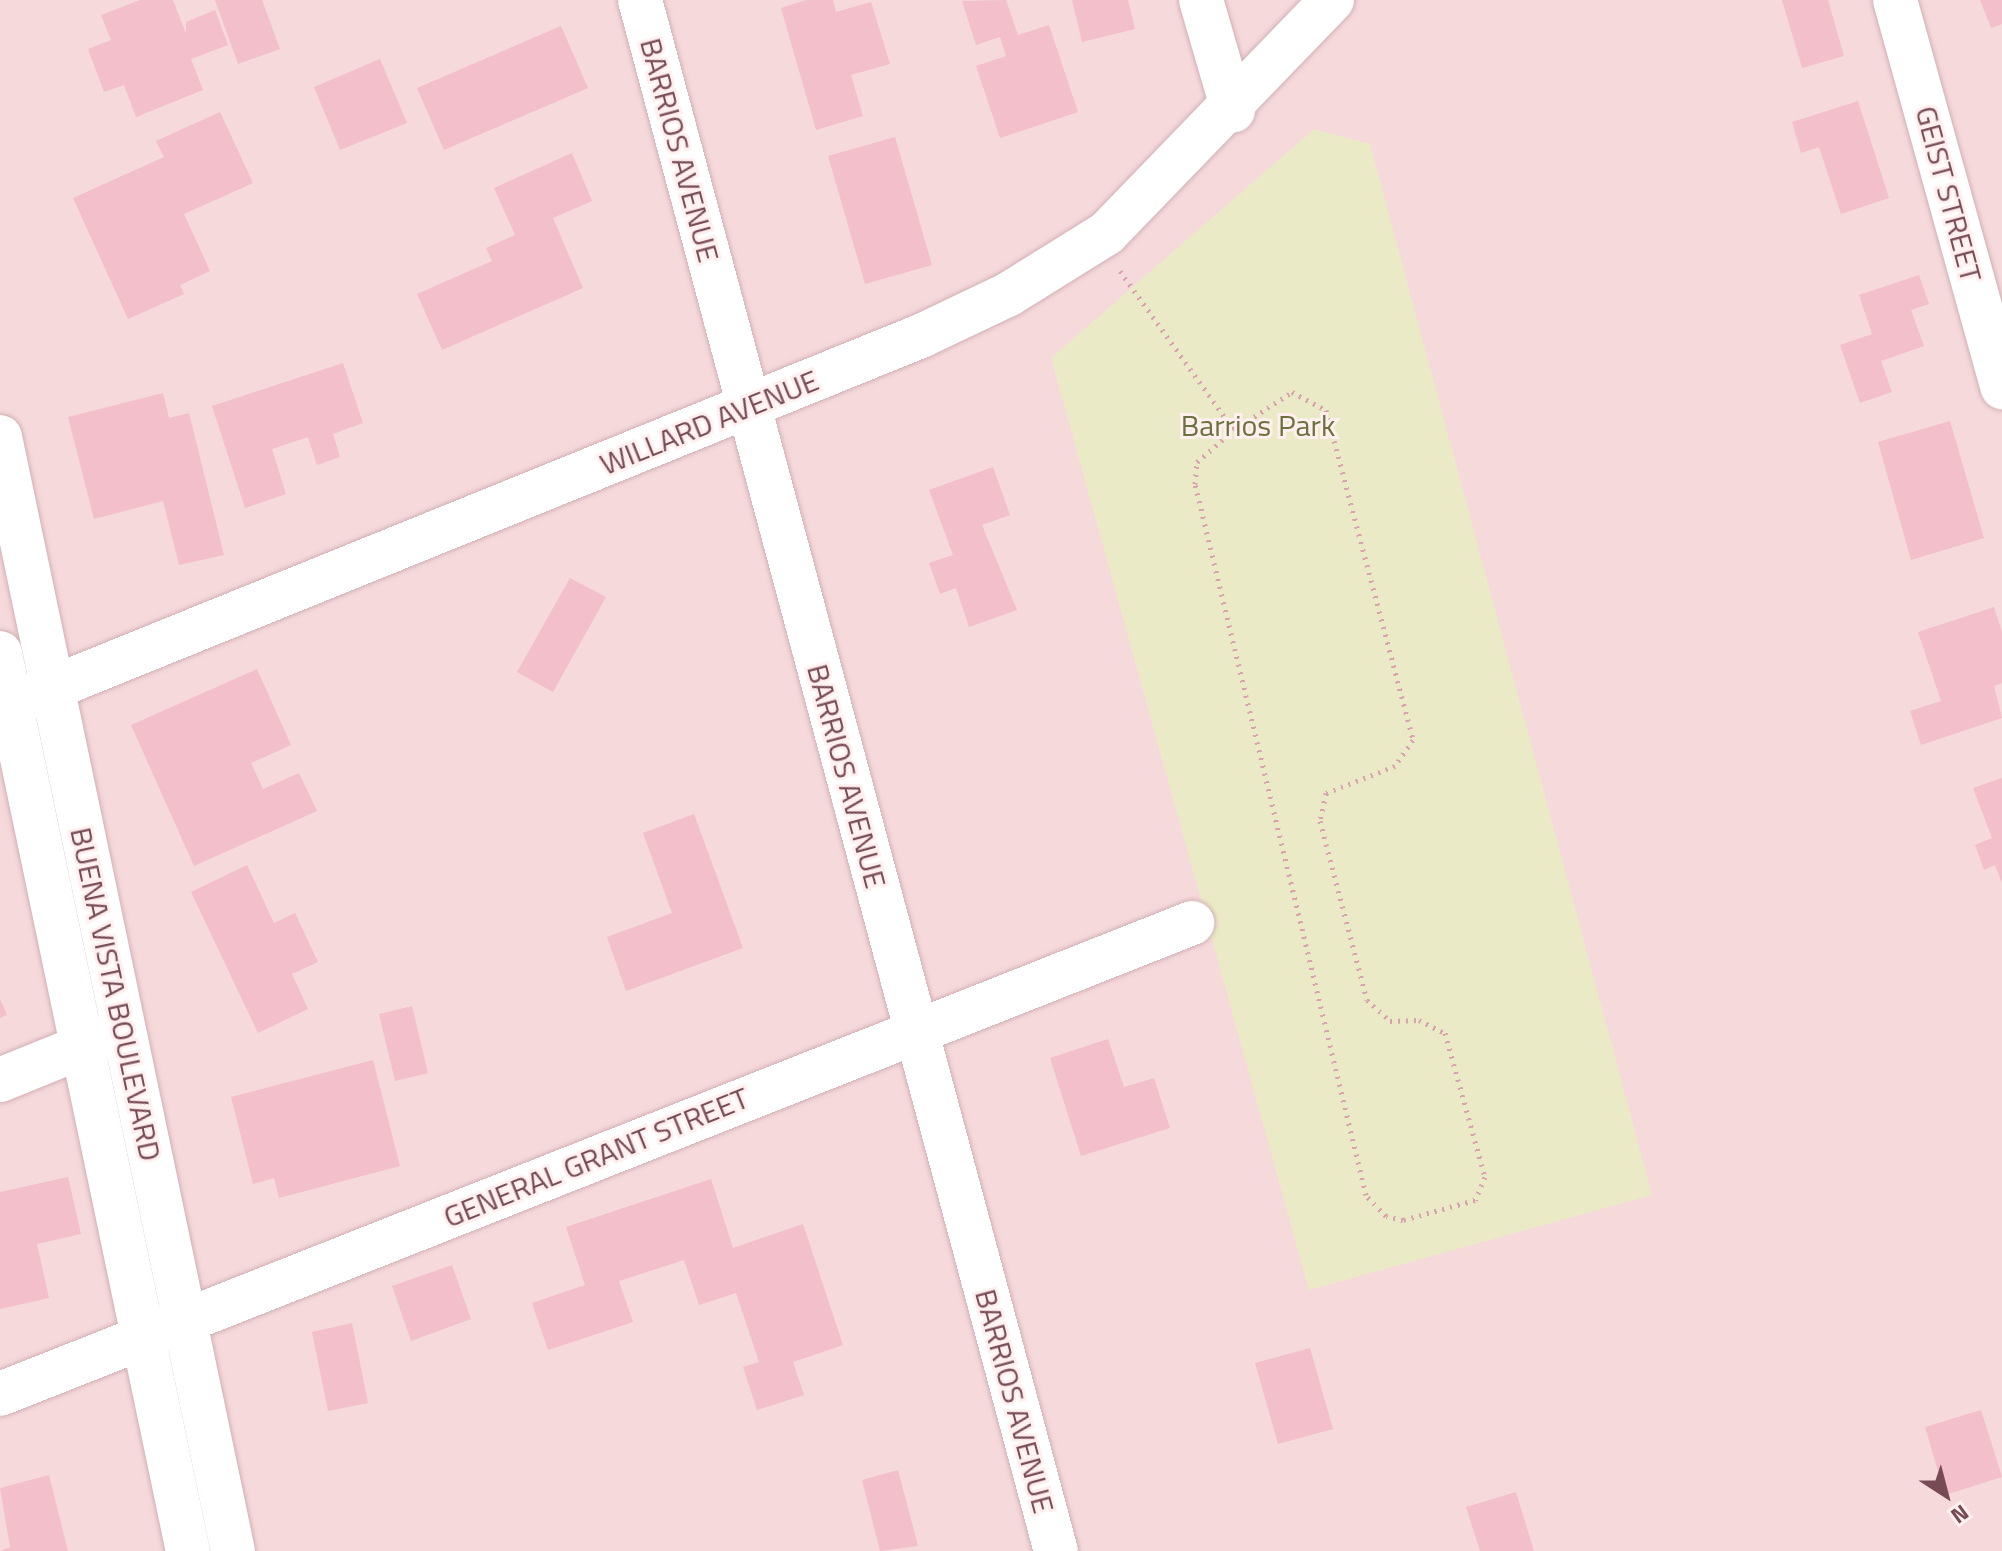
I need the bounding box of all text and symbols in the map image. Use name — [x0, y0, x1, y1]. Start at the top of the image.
street label: BARRIOS AVENUE — [633, 34, 727, 266]
street label: GEIST STREET — [1908, 102, 1990, 286]
street label: WILLARD AVENUE — [595, 362, 823, 482]
park label: Barrios Park — [1181, 407, 1335, 443]
street label: BARRIOS AVENUE — [800, 660, 894, 892]
street label: BUENA VISTA BOULEVARD — [63, 824, 169, 1164]
street label: GENERAL GRANT STREET — [438, 1079, 754, 1235]
street label: BARRIOS AVENUE — [968, 1285, 1062, 1517]
north arrow — [1906, 1455, 1986, 1535]
text: N — [1944, 1496, 1976, 1533]

